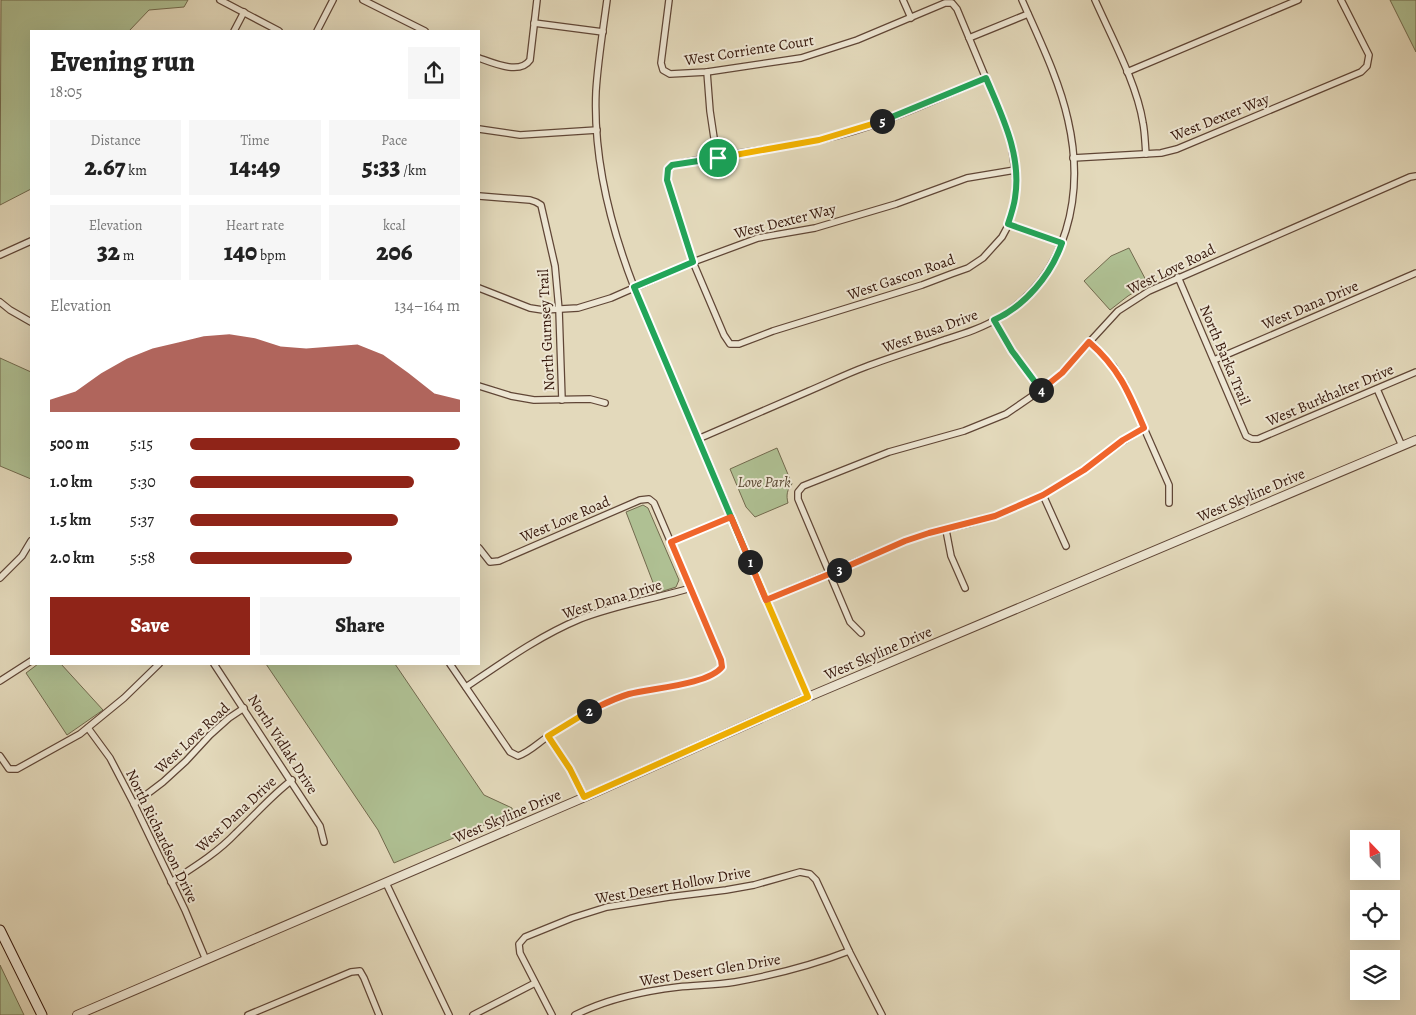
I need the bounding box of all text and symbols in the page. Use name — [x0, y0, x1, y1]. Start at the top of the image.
street label: West Corriente Court — [682, 30, 815, 70]
text: Evening run — [50, 43, 195, 81]
button: share — [408, 47, 460, 99]
text: 18:05 — [50, 81, 82, 103]
street label: West Dexter Way — [1167, 88, 1272, 146]
pin: 5 — [870, 108, 894, 134]
text: 5 — [880, 112, 885, 131]
text: Distance — [91, 131, 141, 150]
text: Time — [240, 131, 270, 150]
text: Pace — [381, 131, 407, 150]
pin — [697, 137, 739, 179]
icon: arrive — [704, 144, 732, 172]
text: 2.67 — [84, 150, 126, 184]
text: 14:49 — [230, 150, 280, 184]
text: 5:33 — [362, 150, 401, 184]
text: km — [126, 161, 147, 180]
text: /km — [401, 161, 427, 180]
street label: West Dexter Way — [731, 199, 838, 244]
text: Elevation — [89, 216, 143, 235]
text: Heart rate — [226, 216, 284, 235]
text: kcal — [383, 216, 406, 235]
text: 32 — [97, 235, 120, 269]
text: 140 — [224, 235, 257, 269]
text: 206 — [376, 235, 412, 269]
street label: West Love Road — [1123, 239, 1219, 299]
text: m — [120, 246, 134, 265]
text: bpm — [257, 246, 286, 265]
street label: West Gascon Road — [844, 249, 958, 305]
street label: North Gurnsey Trail — [533, 268, 559, 391]
street label: West Dana Drive — [1258, 276, 1362, 335]
text: Elevation — [50, 295, 111, 317]
text: 134–164 m — [394, 295, 460, 317]
street label: North Barka Trail — [1195, 302, 1255, 408]
street label: West Busa Drive — [879, 304, 981, 358]
street label: West Burkhalter Drive — [1262, 359, 1397, 431]
pin: 4 — [1028, 378, 1054, 402]
text: 4 — [1038, 381, 1045, 400]
text: 500 m — [50, 433, 89, 455]
text: 5:15 — [130, 433, 153, 455]
street label: West Skyline Drive — [1193, 463, 1308, 527]
text: 1.0 km — [50, 471, 93, 493]
text: 5:30 — [130, 471, 156, 493]
park label: Love Park — [737, 472, 791, 492]
street label: West Love Road — [516, 491, 614, 547]
text: 1.5 km — [50, 509, 91, 531]
text: 5:37 — [130, 509, 154, 531]
text: 2.0 km — [50, 547, 95, 569]
text: 5:58 — [130, 547, 155, 569]
pin: 1 — [738, 550, 762, 574]
text: 1 — [748, 553, 753, 572]
pin: 3 — [826, 558, 852, 582]
text: 3 — [836, 561, 843, 580]
street label: West Dana Drive — [559, 574, 664, 624]
button: Save — [50, 597, 250, 655]
button: Share — [260, 597, 460, 655]
street label: West Skyline Drive — [820, 621, 935, 685]
street label: North Vidlak Drive — [243, 690, 323, 798]
street label: West Love Road — [149, 697, 235, 779]
pin: 2 — [576, 698, 602, 724]
text: 2 — [586, 702, 593, 721]
street label: North Richardson Drive — [121, 766, 203, 906]
street label: West Dana Drive — [191, 771, 281, 857]
street label: West Skyline Drive — [449, 784, 564, 848]
north arrow — [1350, 830, 1400, 880]
map controls — [1350, 830, 1400, 1000]
street label: West Desert Hollow Drive — [593, 861, 753, 909]
button: locate — [1350, 890, 1400, 940]
street label: West Desert Glen Drive — [637, 949, 782, 991]
button: layers — [1350, 950, 1400, 1000]

